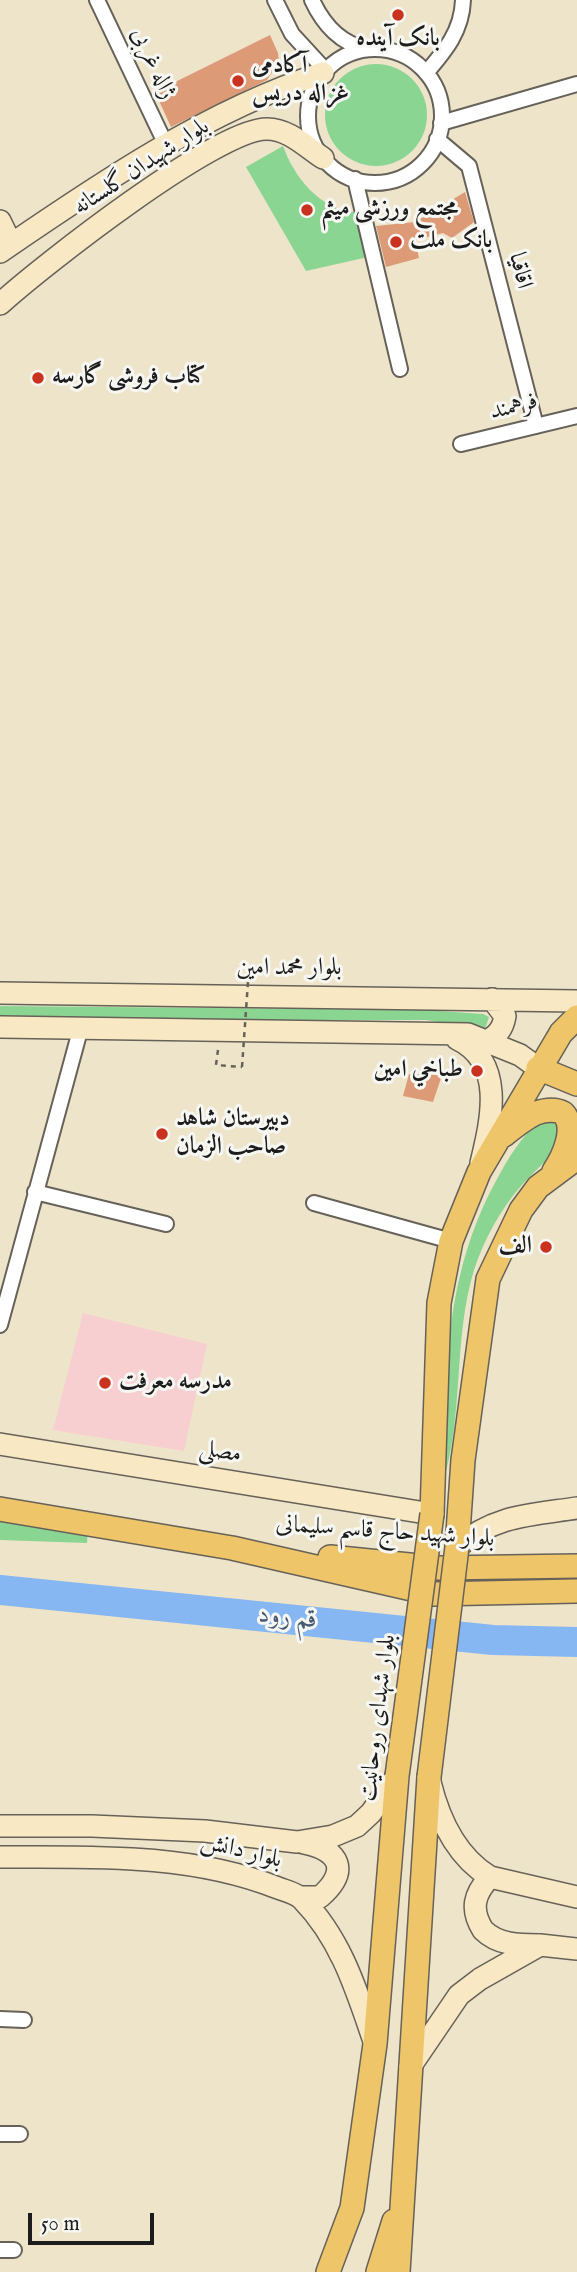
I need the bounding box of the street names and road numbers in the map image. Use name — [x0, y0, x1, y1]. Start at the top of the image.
street label: ژاله غربی — [123, 24, 181, 104]
street label: بلوار شهیدان گلستانه — [69, 113, 215, 223]
street label: اقاقیا — [501, 250, 537, 292]
street label: فرهمند — [487, 388, 541, 428]
street label: بلوار محمد امین — [236, 955, 342, 983]
street label: مصلی — [197, 1435, 243, 1471]
street label: بلوار شهید حاج قاسم سلیمانی — [275, 1511, 495, 1555]
street label: بلوار شهدای روحانیت — [354, 1633, 404, 1803]
street label: بلوار دانش — [197, 1828, 285, 1876]

